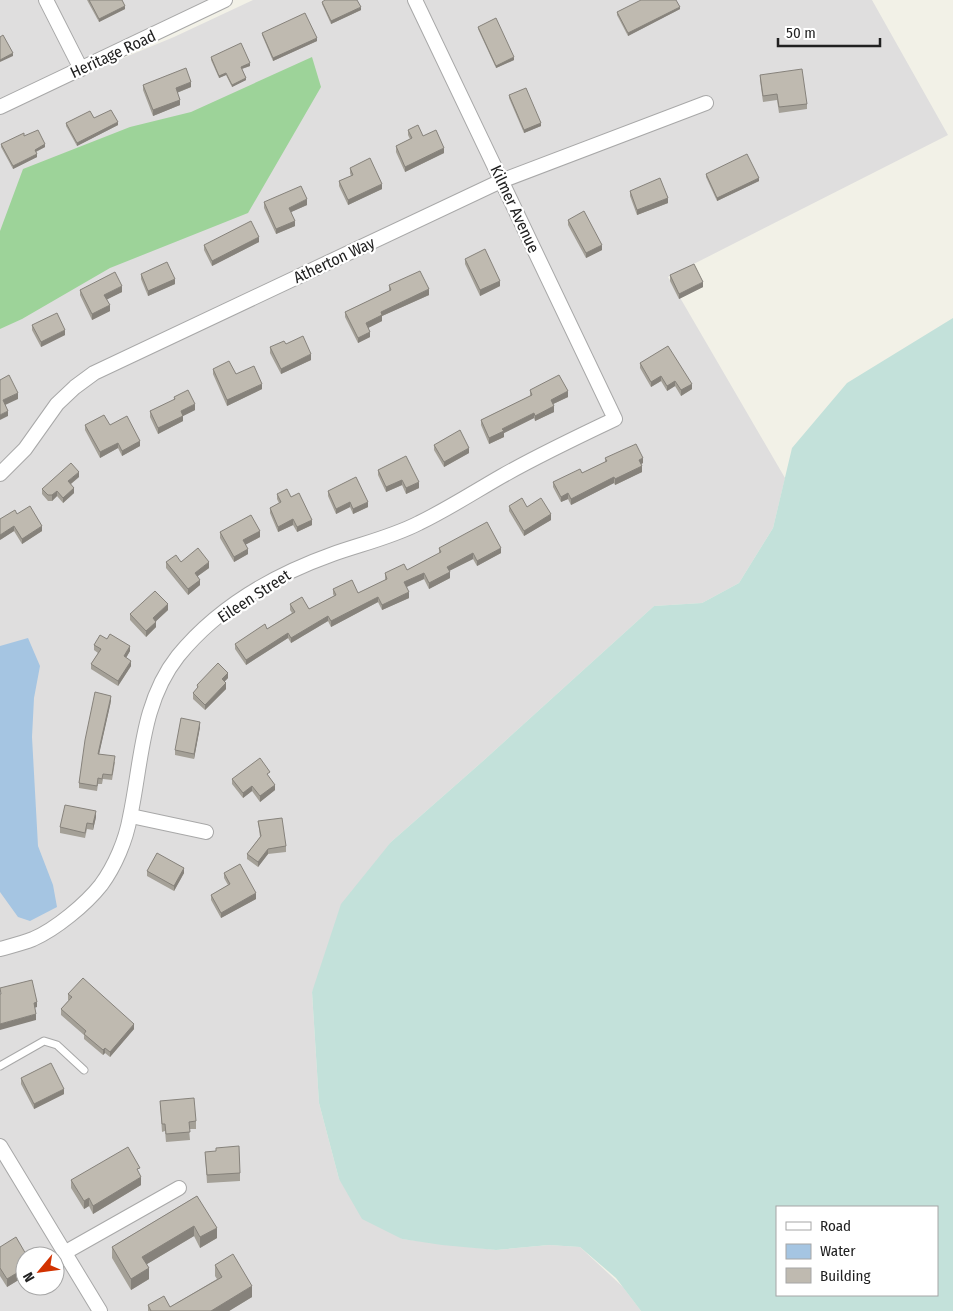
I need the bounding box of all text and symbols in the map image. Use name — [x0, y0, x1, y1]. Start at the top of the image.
scale bar — [778, 15, 880, 47]
text: 50 m — [786, 24, 816, 42]
street label: Heritage Road — [67, 26, 159, 82]
street label: Kilmer Avenue — [486, 162, 544, 256]
street label: Atherton Way — [290, 233, 378, 287]
street label: Eileen Street — [214, 565, 295, 627]
legend — [776, 1206, 938, 1296]
text: Road — [820, 1217, 851, 1235]
text: Water — [820, 1242, 856, 1260]
north arrow — [15, 1246, 65, 1296]
text: Building — [820, 1267, 871, 1285]
text: N — [20, 1269, 39, 1285]

